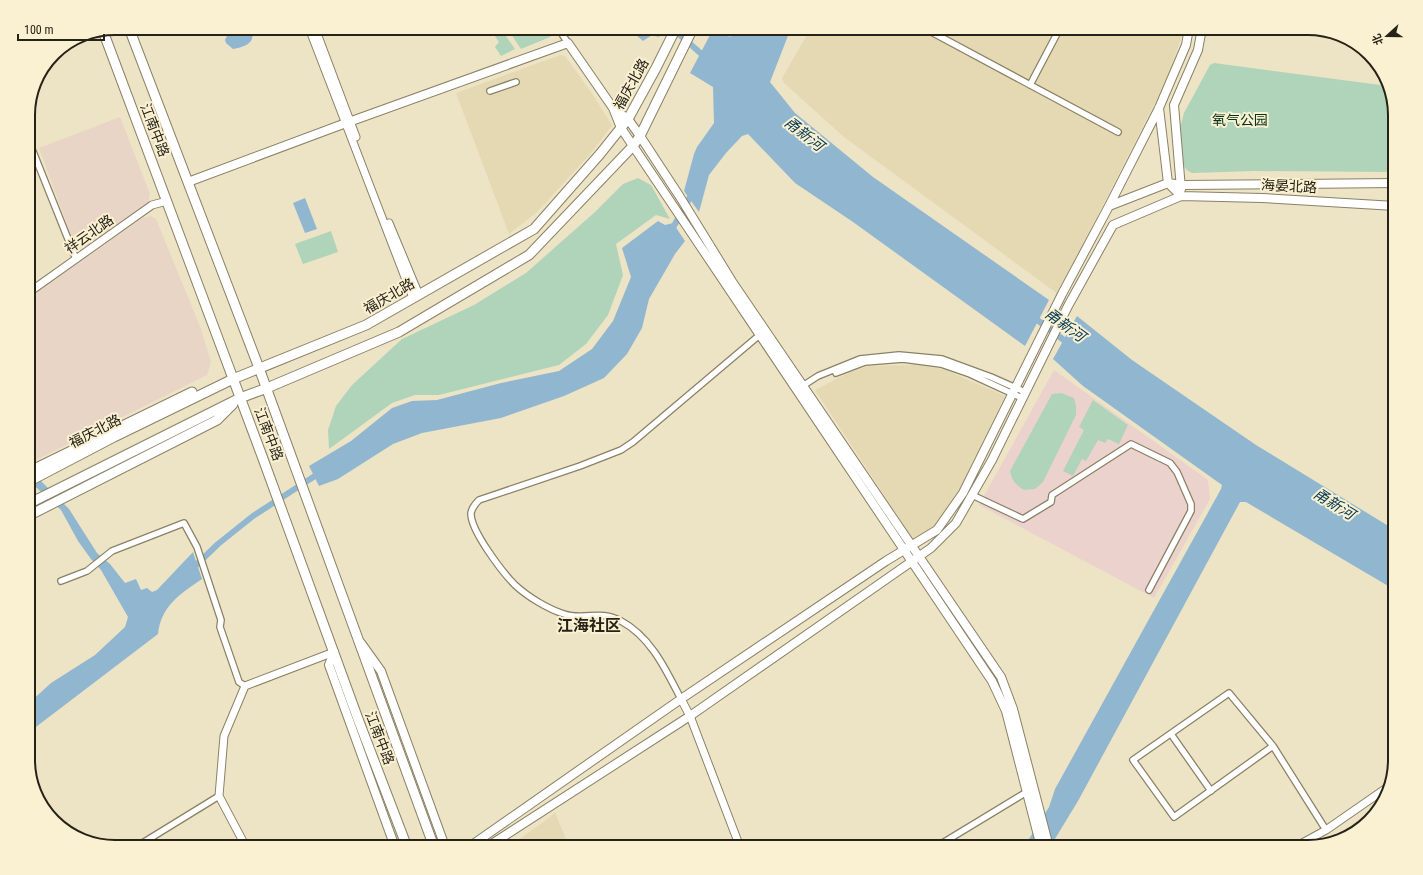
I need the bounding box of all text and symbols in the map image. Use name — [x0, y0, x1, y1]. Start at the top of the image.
scale bar — [18, 16, 104, 42]
north arrow — [1367, 16, 1407, 56]
text: 100 m — [24, 23, 54, 37]
text: 北 — [1370, 32, 1386, 47]
street label: 福庆北路 — [610, 56, 652, 112]
street label: 江南中路 — [137, 101, 173, 159]
park label: 氧气公园 — [1212, 112, 1268, 128]
water label: 甬新河 — [781, 113, 830, 157]
street label: 海晏北路 — [1261, 177, 1317, 195]
street label: 祥云北路 — [61, 211, 117, 257]
street label: 福庆北路 — [361, 275, 417, 317]
water label: 甬新河 — [1042, 304, 1091, 347]
street label: 江南中路 — [251, 405, 287, 463]
street label: 福庆北路 — [66, 411, 124, 451]
water label: 甬新河 — [1310, 484, 1360, 525]
district label: 江海社区 — [557, 616, 621, 635]
street label: 江南中路 — [362, 709, 398, 767]

